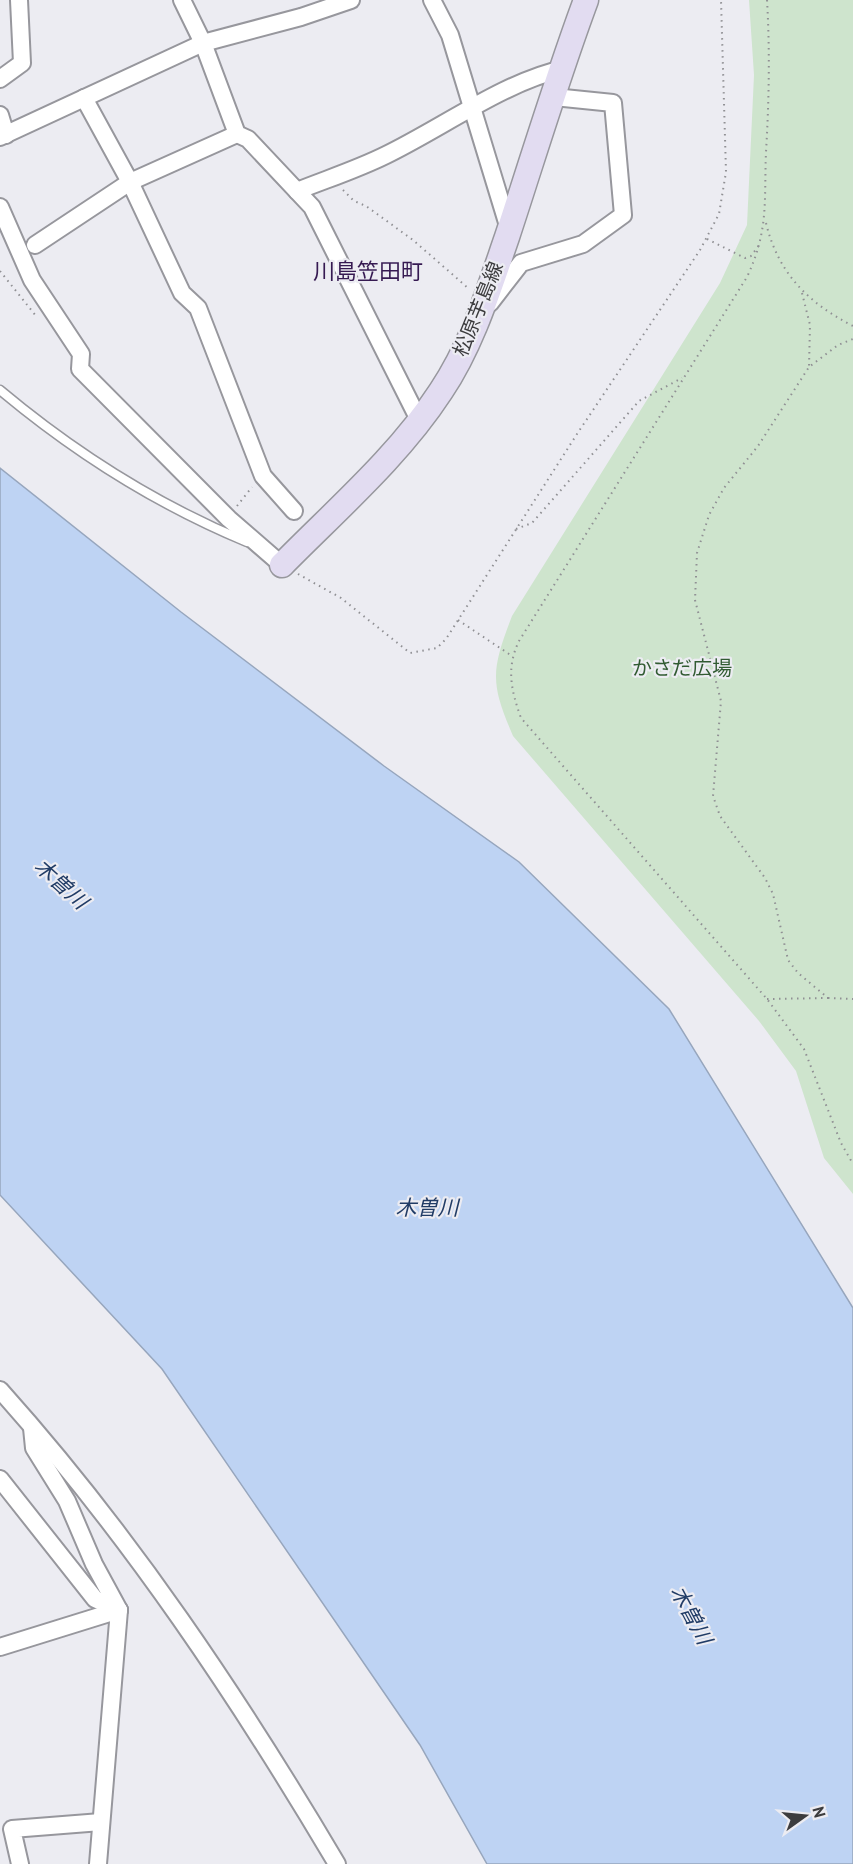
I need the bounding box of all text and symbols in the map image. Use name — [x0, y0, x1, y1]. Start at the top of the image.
district label: 川島笠田町 — [313, 257, 423, 285]
street label: 松原芋島線 — [447, 258, 509, 360]
park label: かさだ広場 — [632, 655, 732, 681]
water label: 木曽川 — [29, 853, 95, 916]
water label: 木曽川 — [396, 1194, 460, 1221]
water label: 木曽川 — [665, 1581, 719, 1651]
north arrow — [775, 1786, 835, 1846]
text: N — [808, 1804, 831, 1820]

